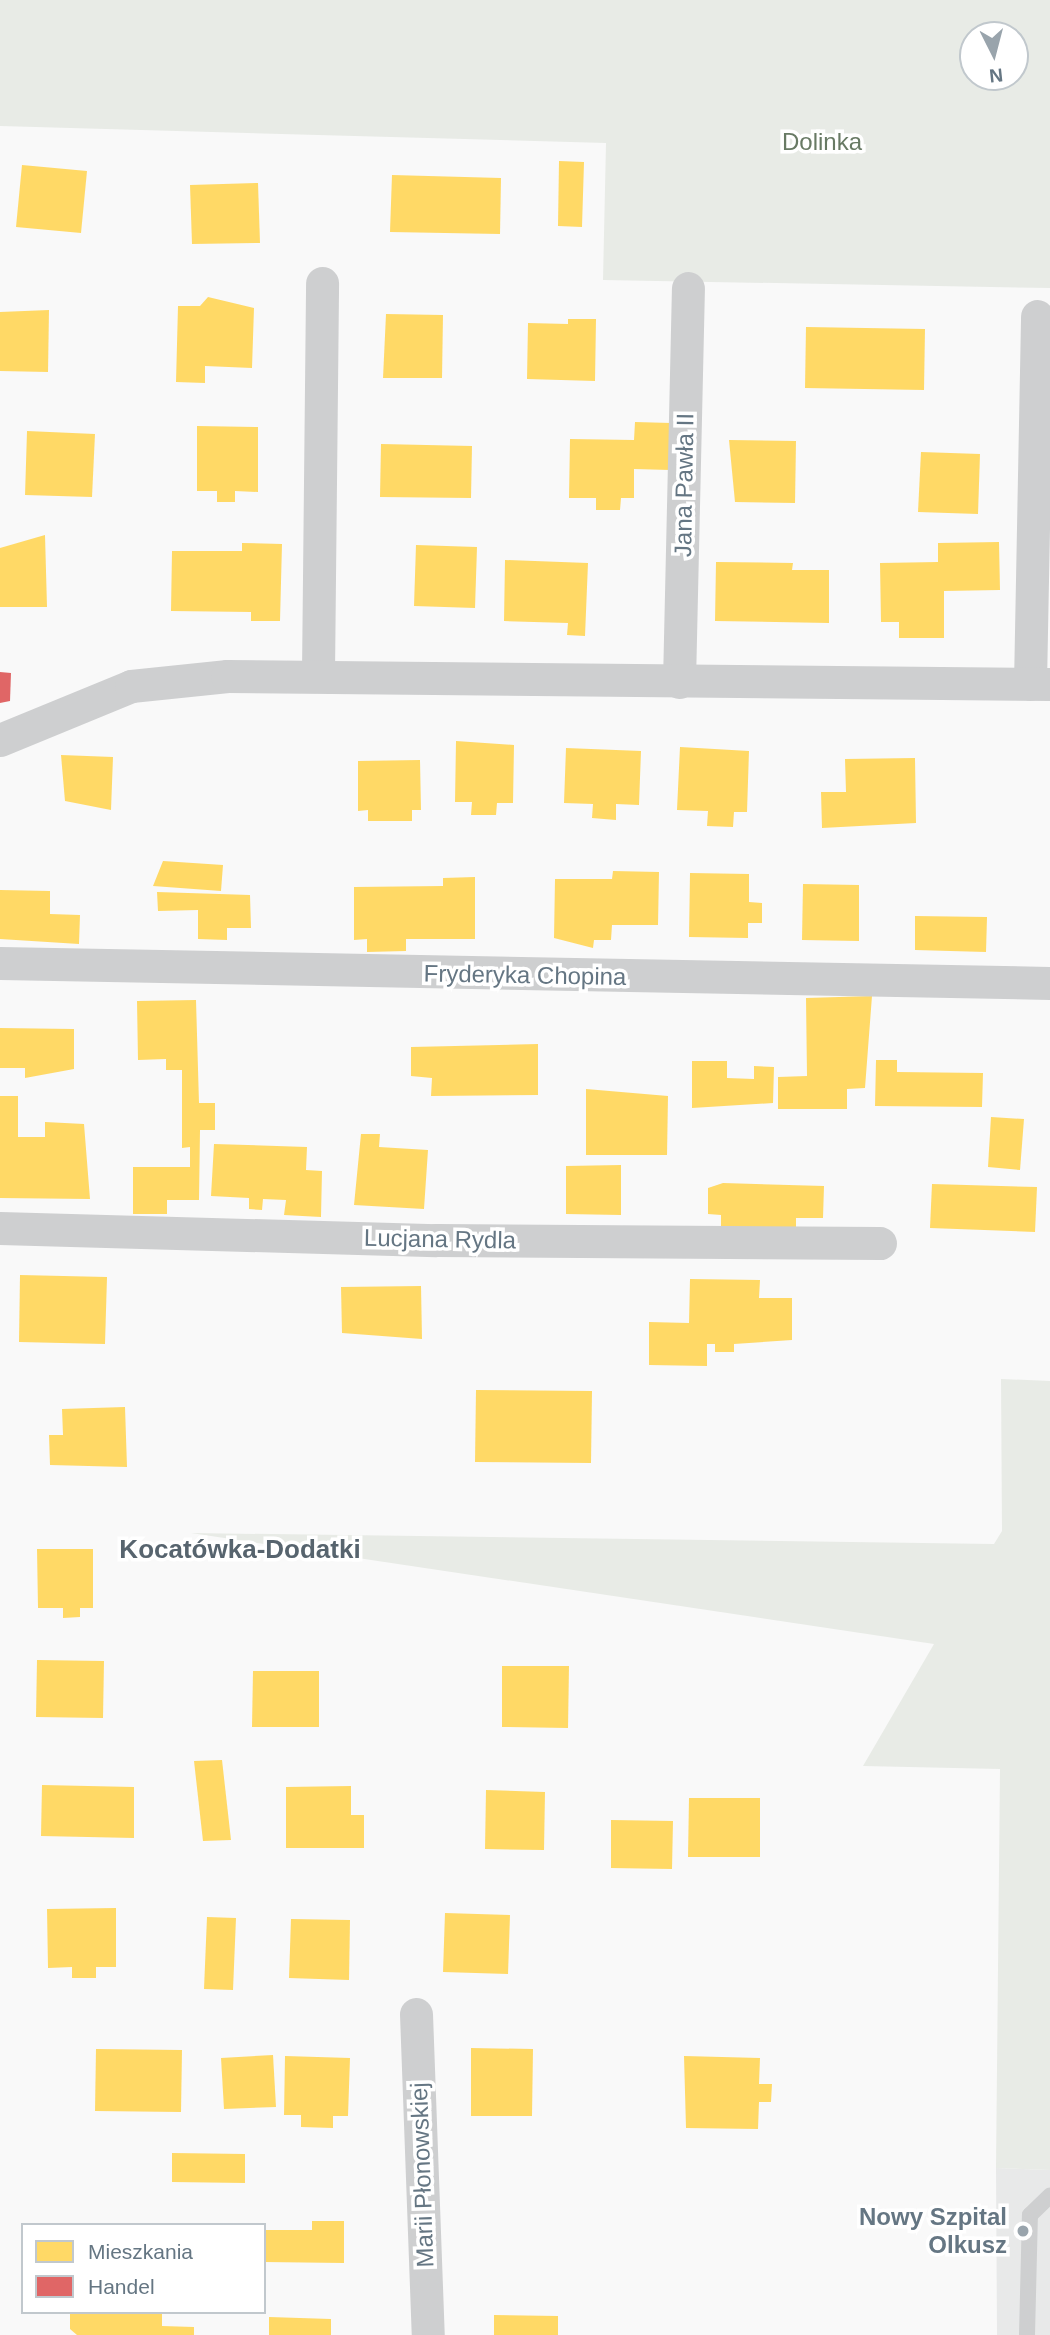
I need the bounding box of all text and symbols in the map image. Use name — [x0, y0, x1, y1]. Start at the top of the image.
north arrow — [959, 21, 1029, 91]
text: N — [988, 64, 1004, 87]
park label: Dolinka — [782, 128, 862, 156]
street label: Jana Pawła II — [668, 413, 700, 557]
street label: Fryderyka Chopina — [423, 959, 627, 991]
street label: Lucjana Rydla — [364, 1223, 516, 1255]
district label: Kocatówka-Dodatki — [119, 1534, 361, 1566]
street label: Marii Płonowskiej — [404, 2082, 440, 2268]
place label: Nowy Szpital Olkusz — [859, 2203, 1007, 2259]
marker: Nowy Szpital Olkusz — [1013, 2221, 1033, 2241]
legend — [21, 2223, 266, 2314]
text: Mieszkania — [88, 2240, 193, 2263]
text: Handel — [88, 2275, 155, 2298]

